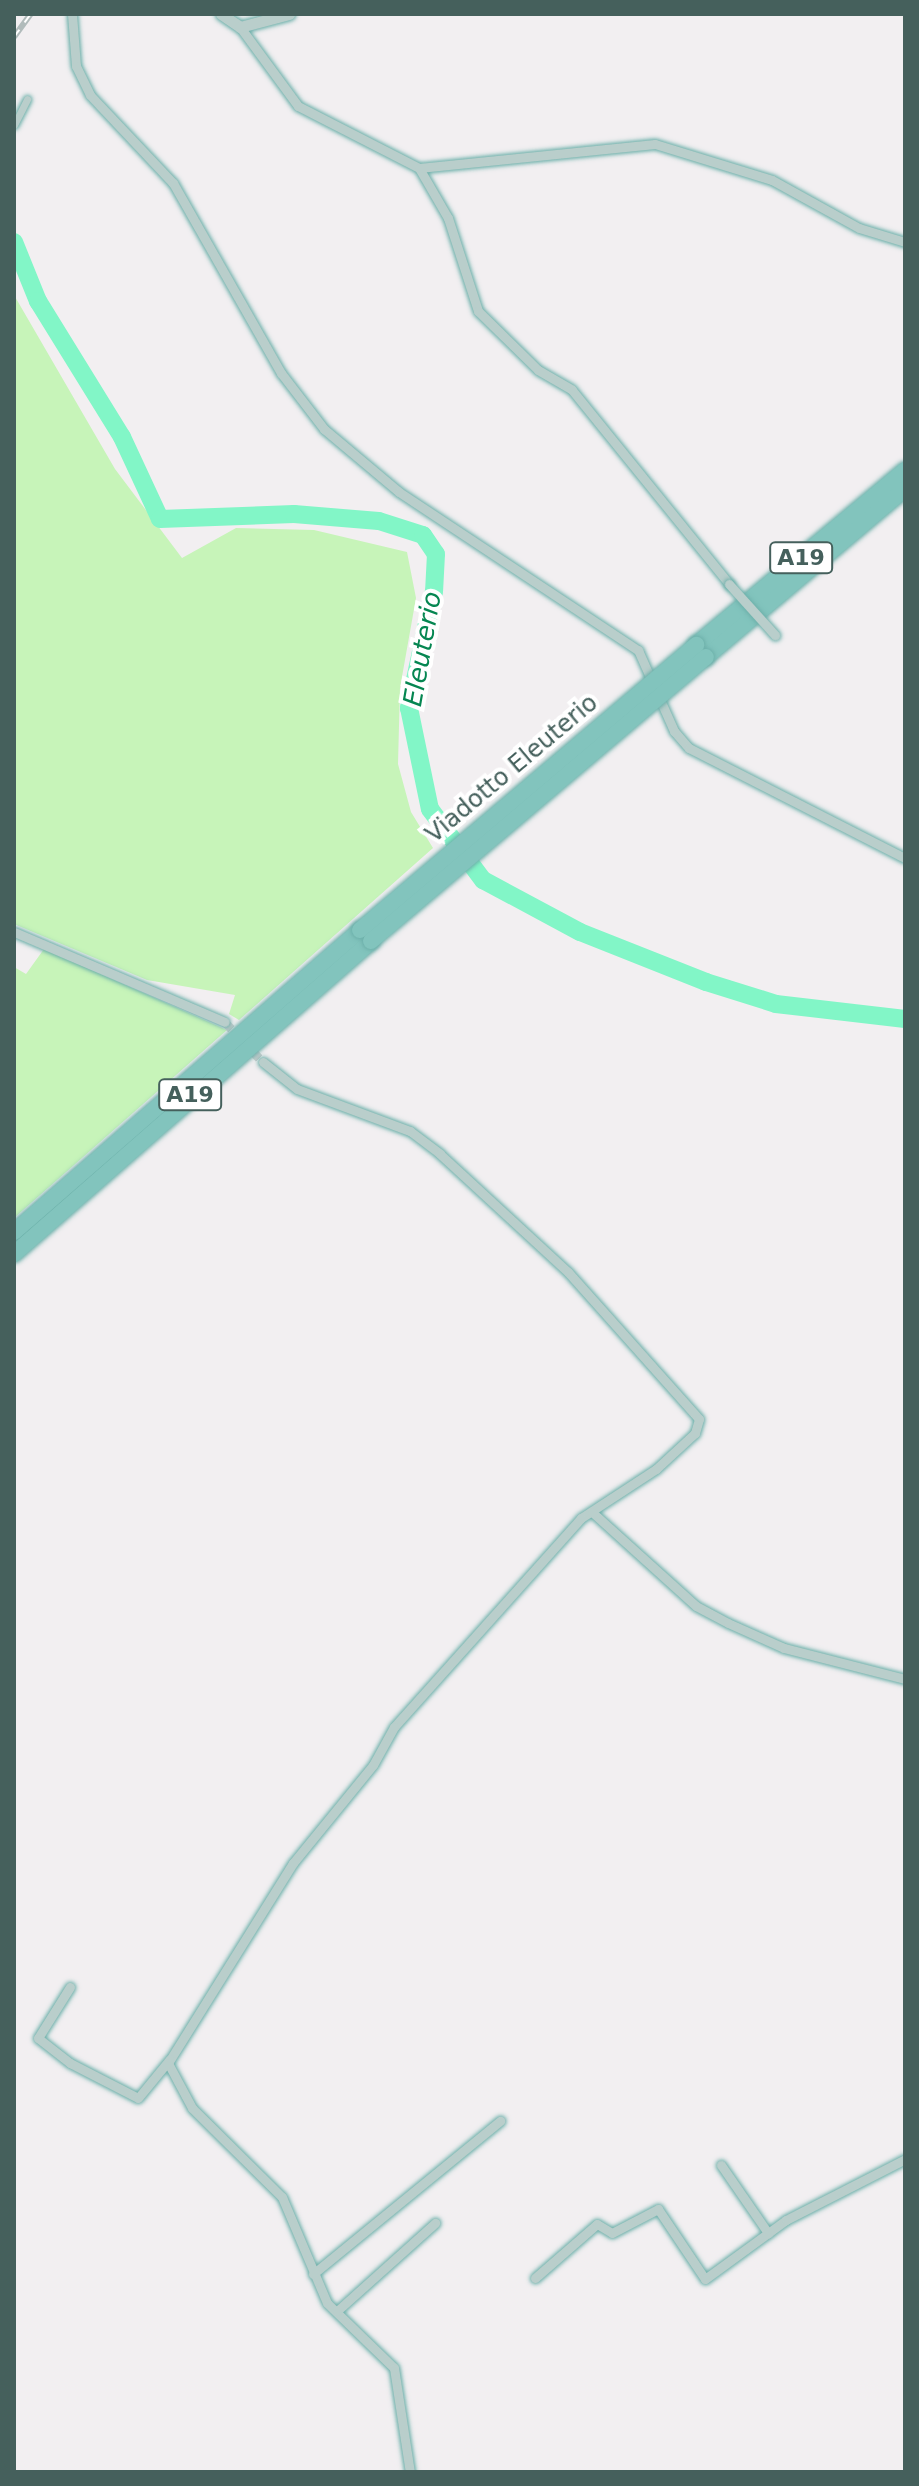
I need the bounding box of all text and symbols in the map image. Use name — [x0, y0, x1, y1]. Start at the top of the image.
road number: A19 — [769, 540, 833, 576]
water label: Eleuterio — [398, 589, 448, 709]
street label: Viadotto Eleuterio — [420, 689, 604, 849]
road number: A19 — [158, 1077, 222, 1113]

